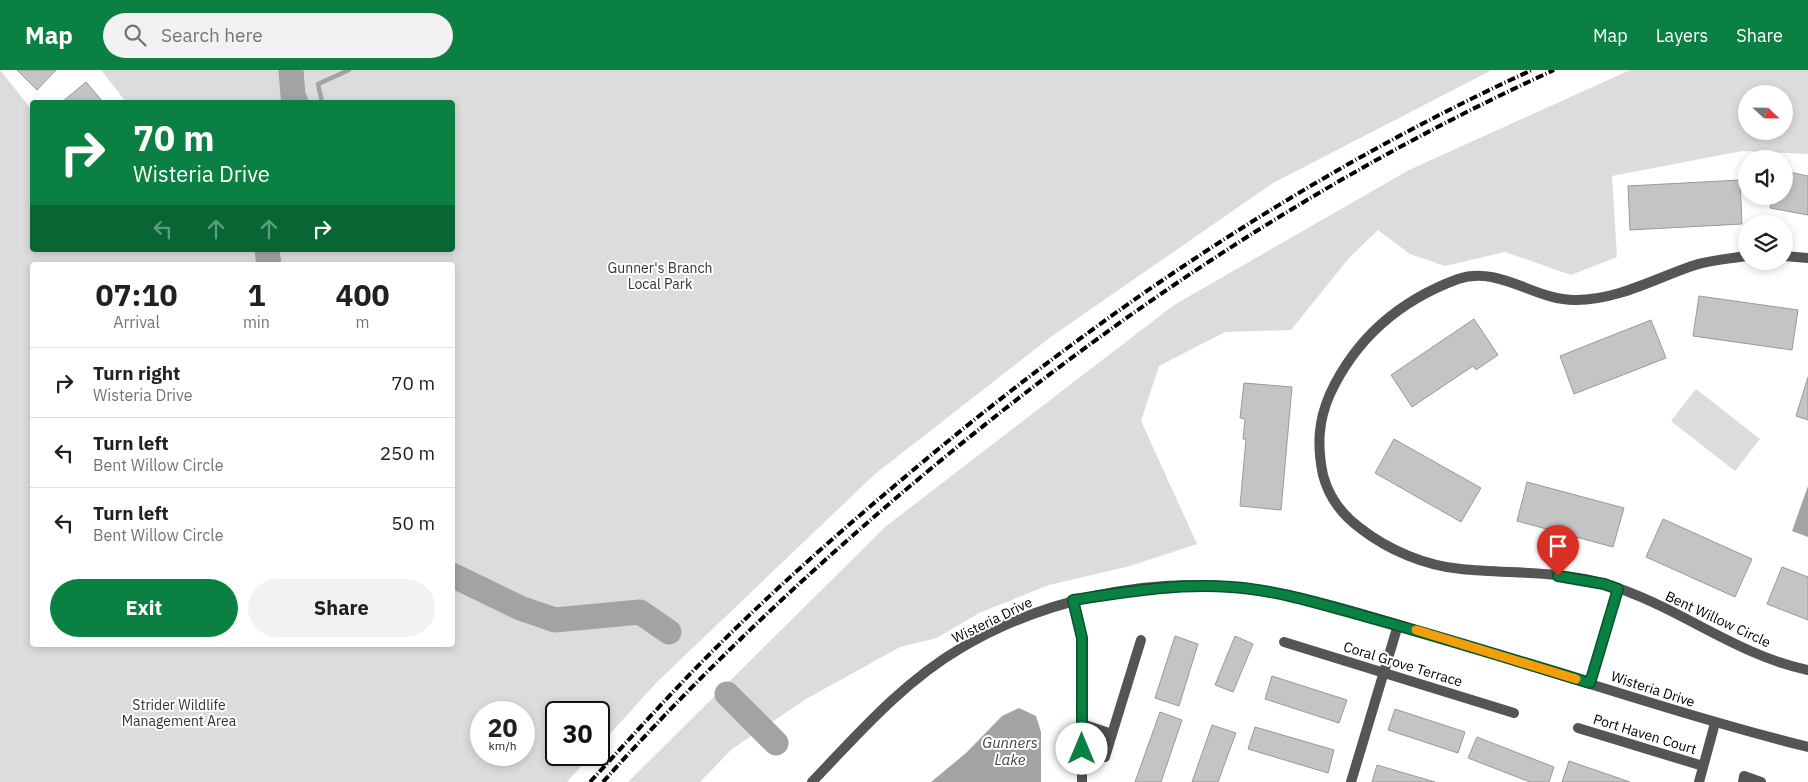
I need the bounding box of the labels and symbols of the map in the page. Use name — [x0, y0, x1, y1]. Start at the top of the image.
north arrow — [1738, 85, 1792, 140]
park label: Gunner's Branch Local Park — [608, 259, 713, 293]
pin — [1537, 525, 1579, 576]
street label: Bent Willow Circle — [1662, 587, 1774, 651]
street label: Wisteria Drive — [949, 593, 1035, 647]
street label: Coral Grove Terrace — [1341, 637, 1465, 691]
street label: Wisteria Drive — [1609, 667, 1698, 711]
park label: Strider Wildlife Management Area — [122, 696, 237, 730]
speed limit sign: 30 — [545, 701, 610, 766]
street label: Port Haven Court — [1591, 710, 1699, 758]
position arrow — [1055, 722, 1107, 774]
water label: Gunners Lake — [982, 733, 1038, 769]

